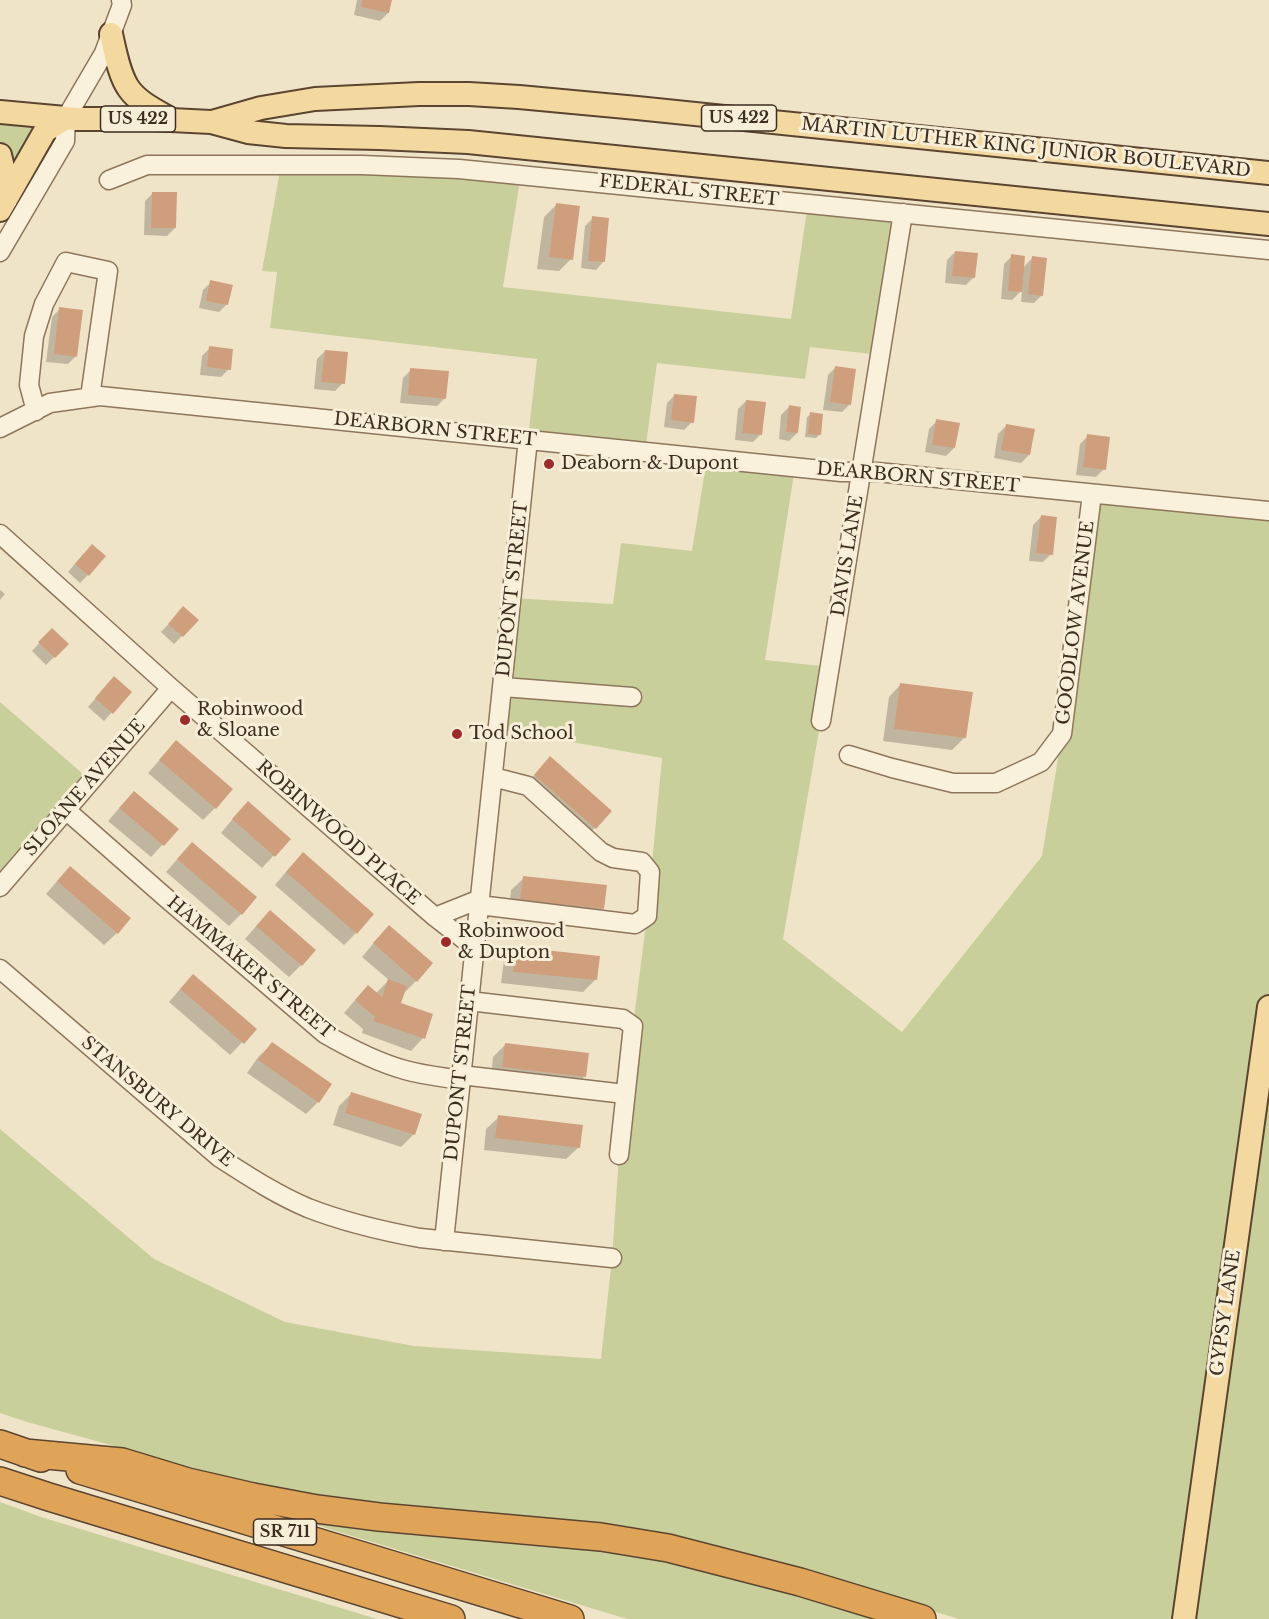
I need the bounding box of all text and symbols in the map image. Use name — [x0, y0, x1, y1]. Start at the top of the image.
road number: US 422 — [702, 105, 777, 131]
road number: US 422 — [100, 106, 176, 132]
street label: MARTIN LUTHER KING JUNIOR BOULEVARD — [800, 114, 1252, 182]
street label: FEDERAL STREET — [598, 171, 780, 211]
street label: DEARBORN STREET — [333, 409, 537, 451]
place label: Deaborn & Dupont — [561, 453, 739, 475]
marker: Deaborn & Dupont — [542, 457, 556, 471]
street label: DEARBORN STREET — [816, 458, 1020, 498]
street label: DAVIS LANE — [828, 494, 868, 618]
street label: DUPONT STREET — [493, 500, 533, 678]
street label: GOODLOW AVENUE — [1053, 520, 1099, 726]
place label: Robinwood & Sloane — [197, 699, 303, 742]
marker: Robinwood & Sloane — [178, 713, 192, 727]
street label: SLOANE AVENUE — [20, 715, 150, 861]
place label: Tod School — [469, 723, 574, 745]
marker: Tod School — [450, 727, 464, 741]
street label: ROBINWOOD PLACE — [252, 756, 424, 910]
street label: HAMMAKER STREET — [162, 892, 338, 1044]
place label: Robinwood & Dupton — [458, 921, 564, 964]
marker: Robinwood & Dupton — [439, 935, 453, 949]
street label: DUPONT STREET — [441, 984, 481, 1162]
street label: STANSBURY DRIVE — [77, 1032, 237, 1172]
street label: GYPSY LANE — [1206, 1249, 1246, 1377]
road number: SR 711 — [254, 1519, 316, 1545]

